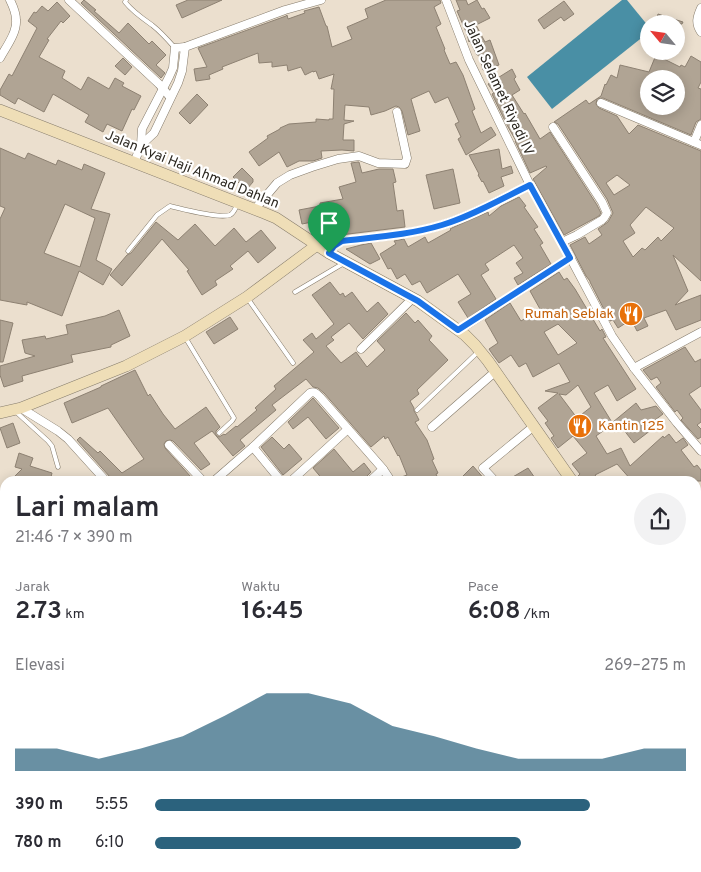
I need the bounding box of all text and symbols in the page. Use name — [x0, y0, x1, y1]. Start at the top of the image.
north arrow — [640, 15, 685, 60]
map controls — [640, 15, 685, 115]
street label: Jalan Selamet Riyadi IV — [459, 17, 537, 159]
button: layers — [640, 70, 685, 115]
street label: Jalan Kyai Haji Ahmad Dahlan — [102, 127, 282, 213]
pin — [308, 202, 350, 253]
icon: arrive — [315, 209, 343, 237]
restaurant icon: Rumah Seblak — [618, 301, 644, 327]
place label: Rumah Seblak — [524, 306, 614, 323]
restaurant icon: Kantin 125 — [567, 413, 593, 439]
place label: Kantin 125 — [598, 418, 664, 435]
text: Lari malam — [15, 491, 159, 527]
button: share — [634, 493, 686, 545]
text: 21:46 · 7 × 390 m — [15, 528, 133, 548]
text: Jarak — [15, 579, 50, 596]
text: Waktu — [241, 579, 280, 596]
text: Pace — [468, 579, 498, 596]
text: 2.73 — [15, 596, 62, 628]
text: 16:45 — [241, 596, 303, 628]
text: 6:08 — [468, 596, 521, 628]
text: km — [62, 606, 85, 623]
text: /km — [521, 606, 550, 623]
text: Elevasi — [15, 656, 65, 676]
text: 269–275 m — [604, 656, 686, 676]
text: 390 m — [15, 795, 63, 815]
text: 5:55 — [95, 795, 128, 815]
text: 780 m — [15, 833, 61, 853]
text: 6:10 — [95, 833, 124, 853]

